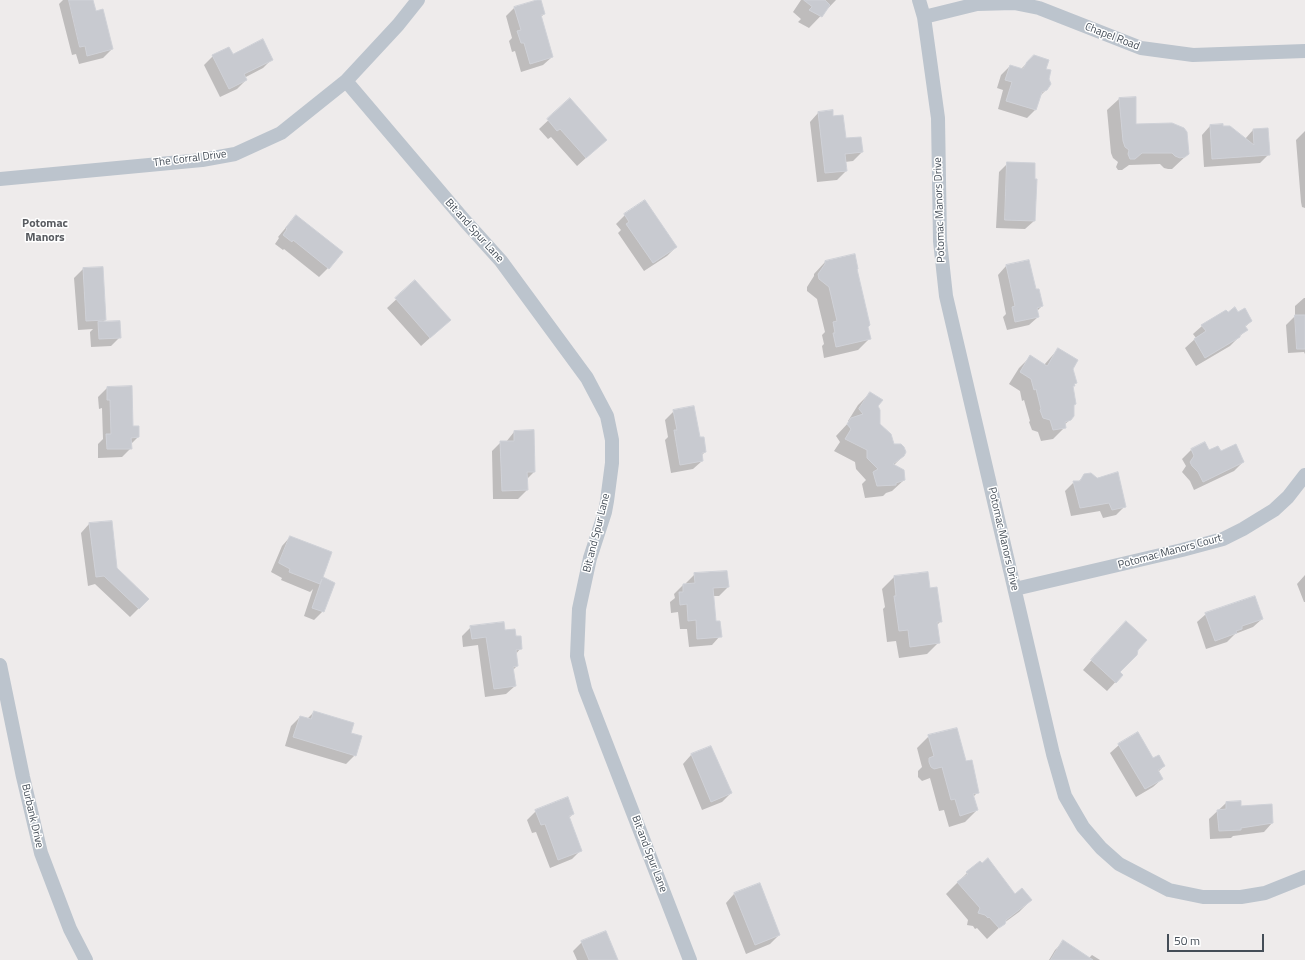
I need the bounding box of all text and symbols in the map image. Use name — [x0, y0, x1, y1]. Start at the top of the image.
street label: Chapel Road — [1083, 21, 1141, 53]
street label: The Corral Drive — [153, 148, 227, 170]
street label: Potomac Manors Drive — [932, 157, 948, 263]
street label: Bit and Spur Lane — [442, 196, 506, 266]
district label: Potomac Manors — [22, 217, 68, 245]
street label: Potomac Manors Drive — [985, 486, 1021, 592]
street label: Bit and Spur Lane — [581, 492, 613, 574]
street label: Potomac Manors Court — [1117, 532, 1223, 572]
street label: Burbank Drive — [18, 783, 46, 849]
street label: Bit and Spur Lane — [628, 814, 670, 894]
scale bar — [1169, 926, 1266, 952]
text: 50 m — [1174, 931, 1200, 950]

